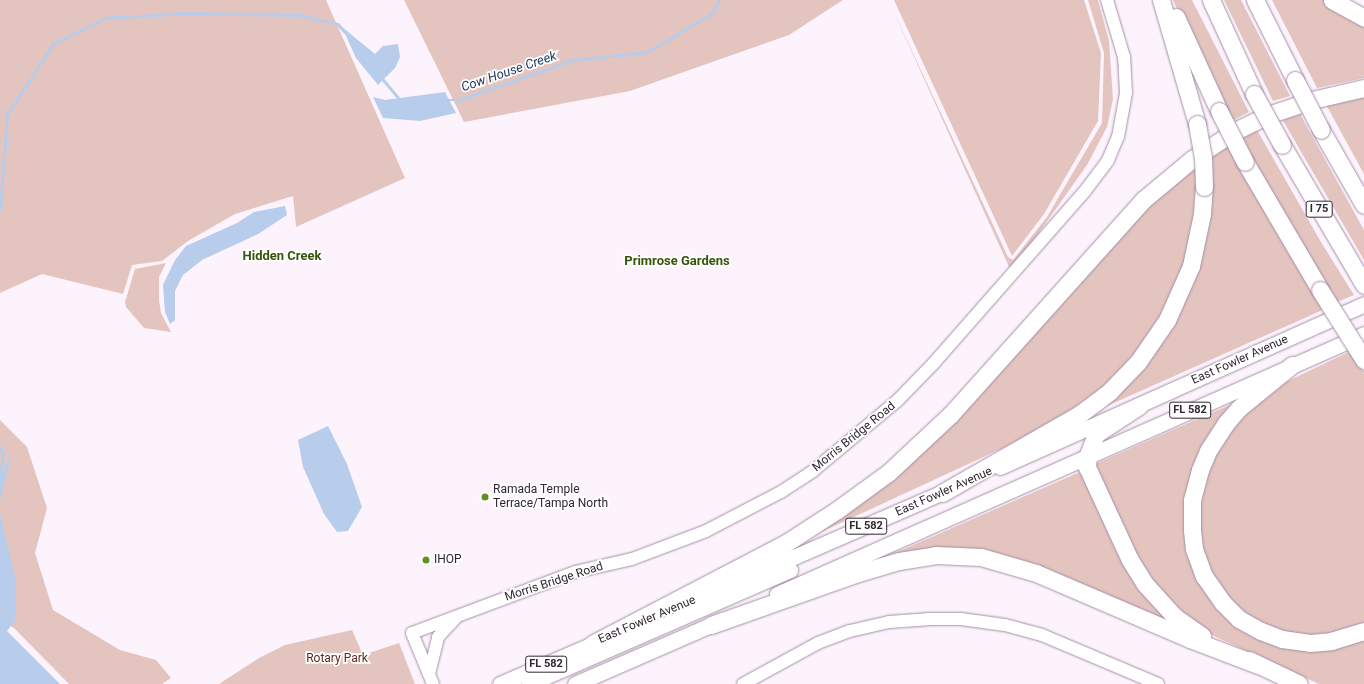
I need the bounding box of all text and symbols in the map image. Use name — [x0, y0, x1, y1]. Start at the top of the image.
water label: Cow House Creek — [459, 48, 559, 96]
road number: I 75 — [1305, 200, 1333, 218]
district label: Hidden Creek — [243, 248, 321, 264]
district label: Primrose Gardens — [624, 253, 730, 269]
street label: East Fowler Avenue — [1189, 332, 1291, 388]
street label: Morris Bridge Road — [810, 399, 898, 475]
road number: FL 582 — [1169, 401, 1211, 419]
street label: East Fowler Avenue — [893, 464, 995, 520]
place label: Ramada Temple Terrace/Tampa North — [493, 483, 608, 511]
marker: Ramada Temple Terrace/Tampa North — [480, 492, 490, 502]
road number: FL 582 — [845, 517, 887, 535]
place label: IHOP — [434, 553, 462, 567]
marker: IHOP — [421, 555, 431, 565]
street label: Morris Bridge Road — [503, 559, 605, 605]
street label: East Fowler Avenue — [596, 593, 698, 647]
park label: Rotary Park — [306, 652, 368, 666]
road number: FL 582 — [525, 655, 567, 673]

